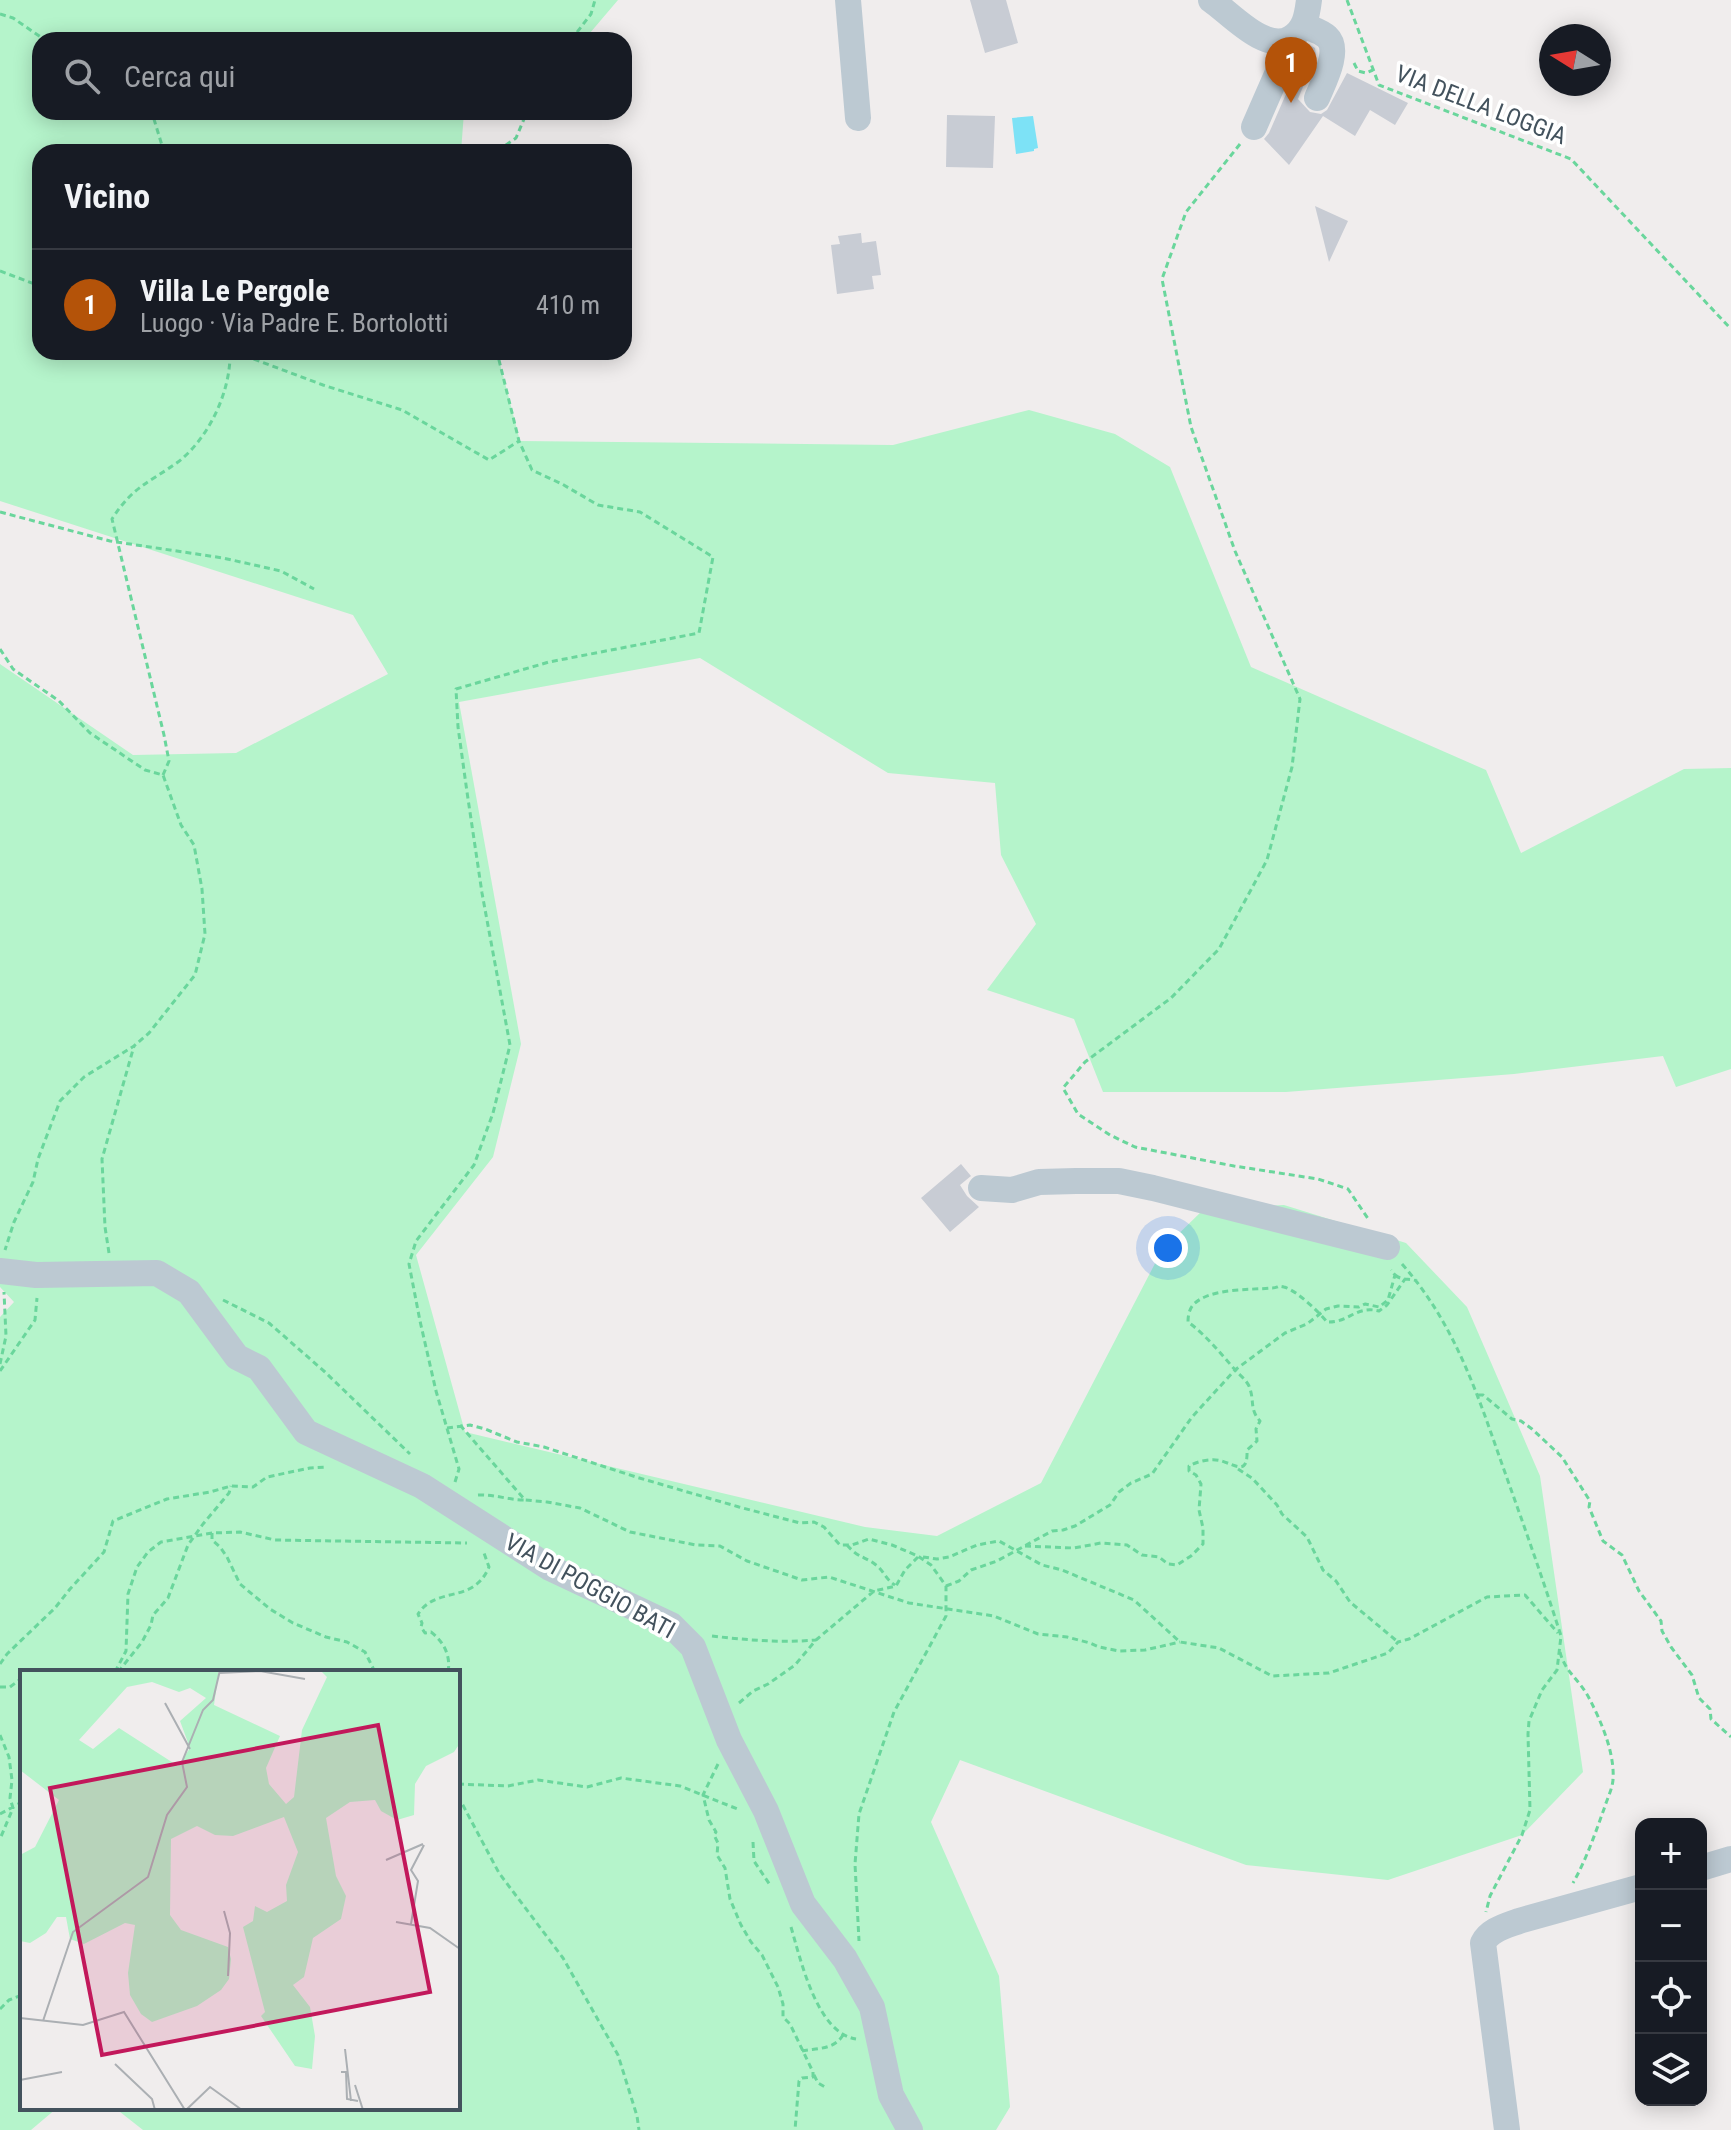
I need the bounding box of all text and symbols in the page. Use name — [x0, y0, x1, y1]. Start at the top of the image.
north arrow — [1539, 24, 1611, 96]
search box — [32, 32, 632, 120]
pin: 1 — [1265, 37, 1317, 103]
icon: search — [60, 54, 104, 98]
text: Cerca qui — [124, 59, 235, 94]
street label: VIA DELLA LOGGIA — [1392, 60, 1570, 150]
text: Vicino — [64, 176, 150, 216]
text: Villa Le Pergole — [140, 273, 330, 308]
text: 1 — [83, 290, 97, 320]
text: 410 m — [536, 290, 600, 320]
text: Luogo · Via Padre E. Bortolotti — [140, 308, 448, 338]
your location — [1148, 1228, 1188, 1268]
street label: VIA DI POGGIO BATI — [500, 1528, 680, 1644]
inset map — [20, 1670, 460, 2110]
map controls — [1635, 1818, 1707, 2106]
button: + — [1635, 1818, 1707, 1890]
button: − — [1635, 1890, 1707, 1962]
button: locate — [1635, 1962, 1707, 2034]
button: layers — [1635, 2034, 1707, 2106]

